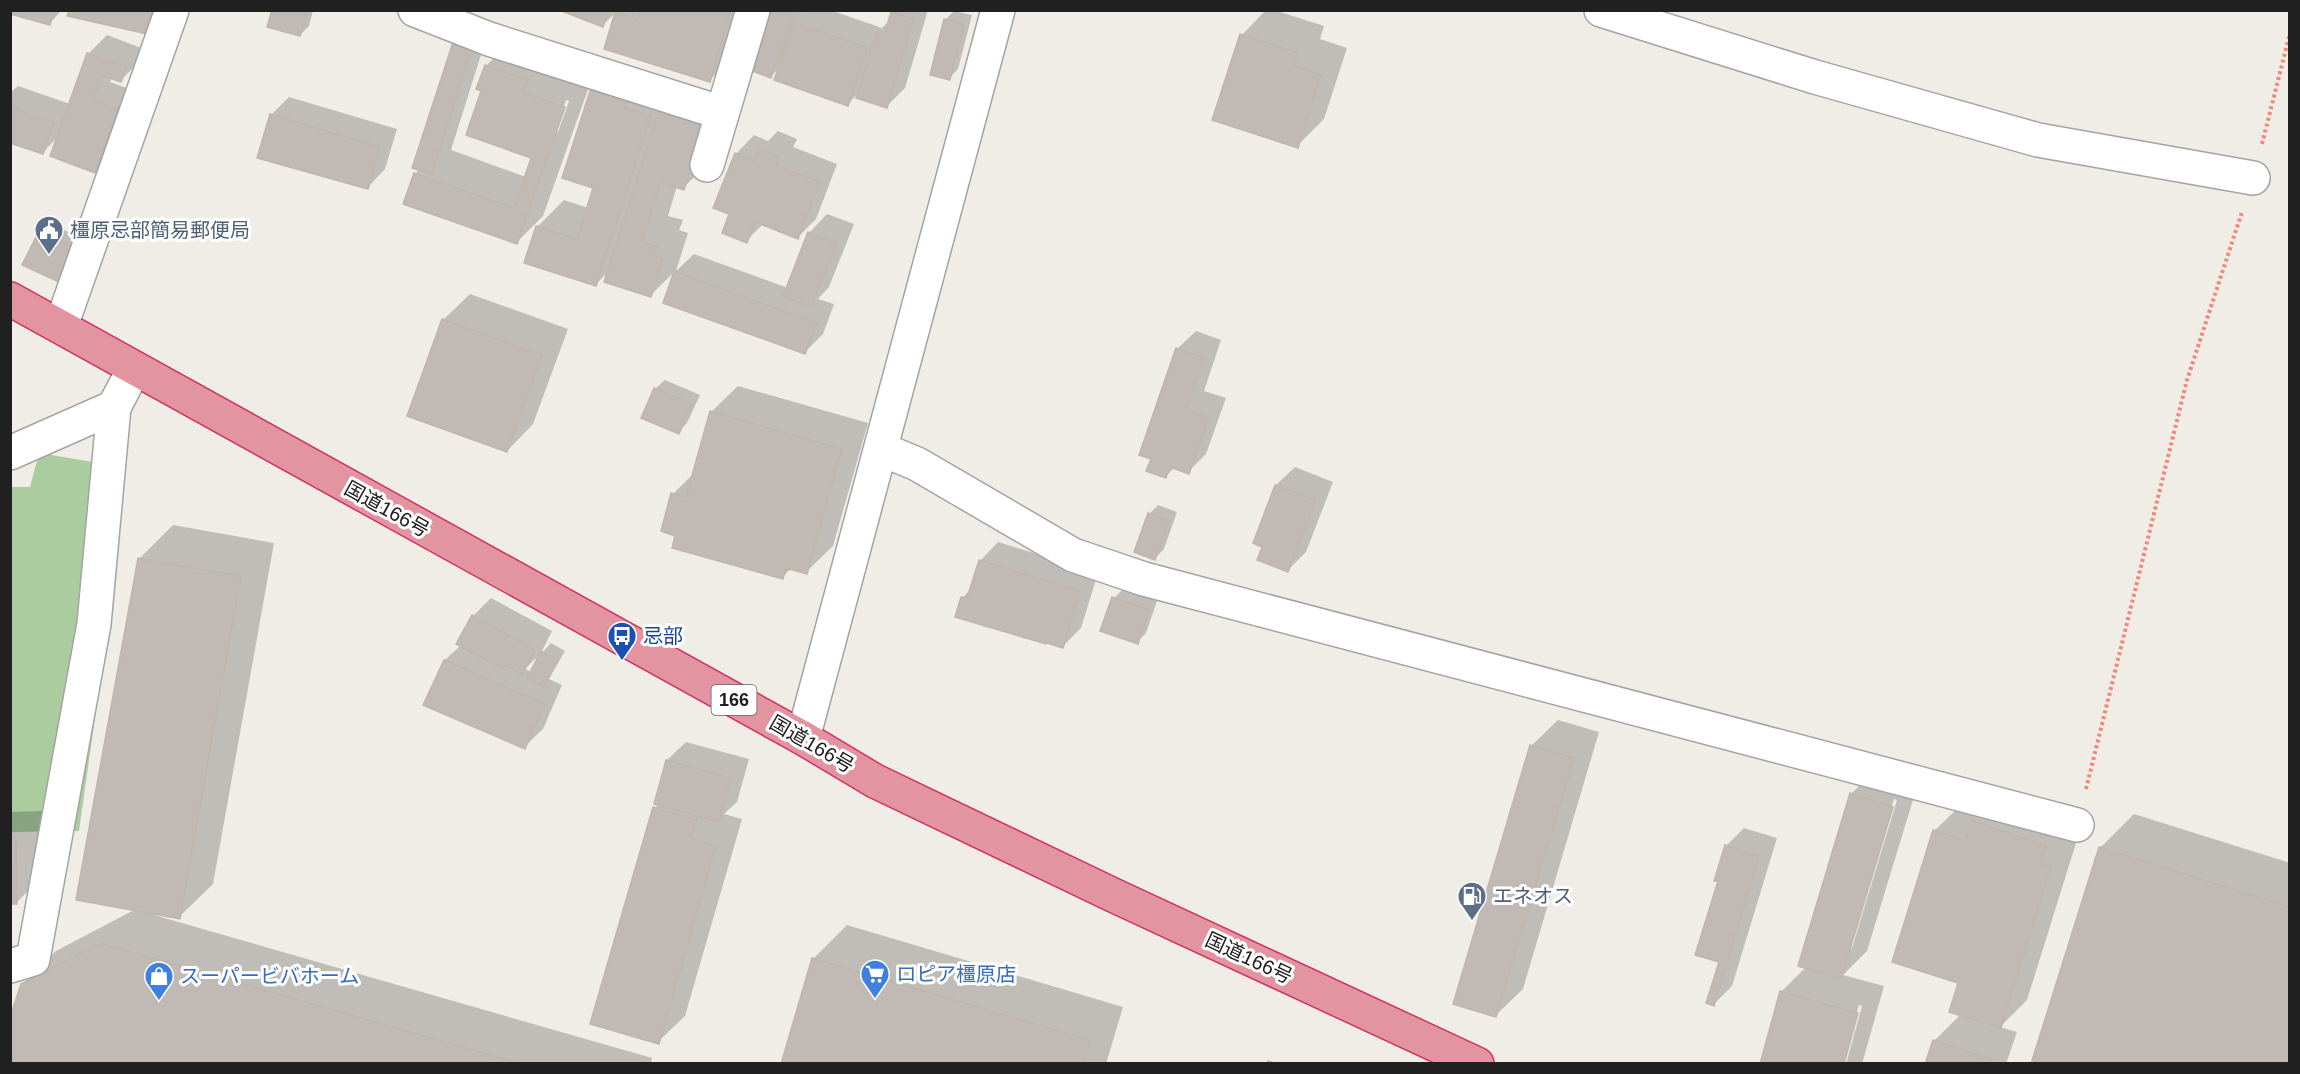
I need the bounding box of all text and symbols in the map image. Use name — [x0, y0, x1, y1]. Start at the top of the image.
public building icon: 橿原忌部簡易郵便局 — [33, 214, 65, 256]
place label: 橿原忌部簡易郵便局 — [70, 219, 250, 241]
street label: 国道166号 — [341, 477, 433, 541]
bus stop icon: 忌部 — [606, 620, 638, 662]
place label: 忌部 — [643, 625, 683, 647]
road number: 166 — [712, 685, 756, 715]
street label: 国道166号 — [766, 711, 858, 777]
fuel station icon: エネオス — [1456, 880, 1488, 922]
place label: エネオス — [1493, 885, 1573, 907]
street label: 国道166号 — [1202, 928, 1296, 988]
supermarket icon: ロピア橿原店 — [859, 958, 891, 1000]
shop icon: スーパービバホーム — [143, 960, 175, 1002]
place label: ロピア橿原店 — [896, 963, 1016, 985]
place label: スーパービバホーム — [180, 965, 359, 987]

